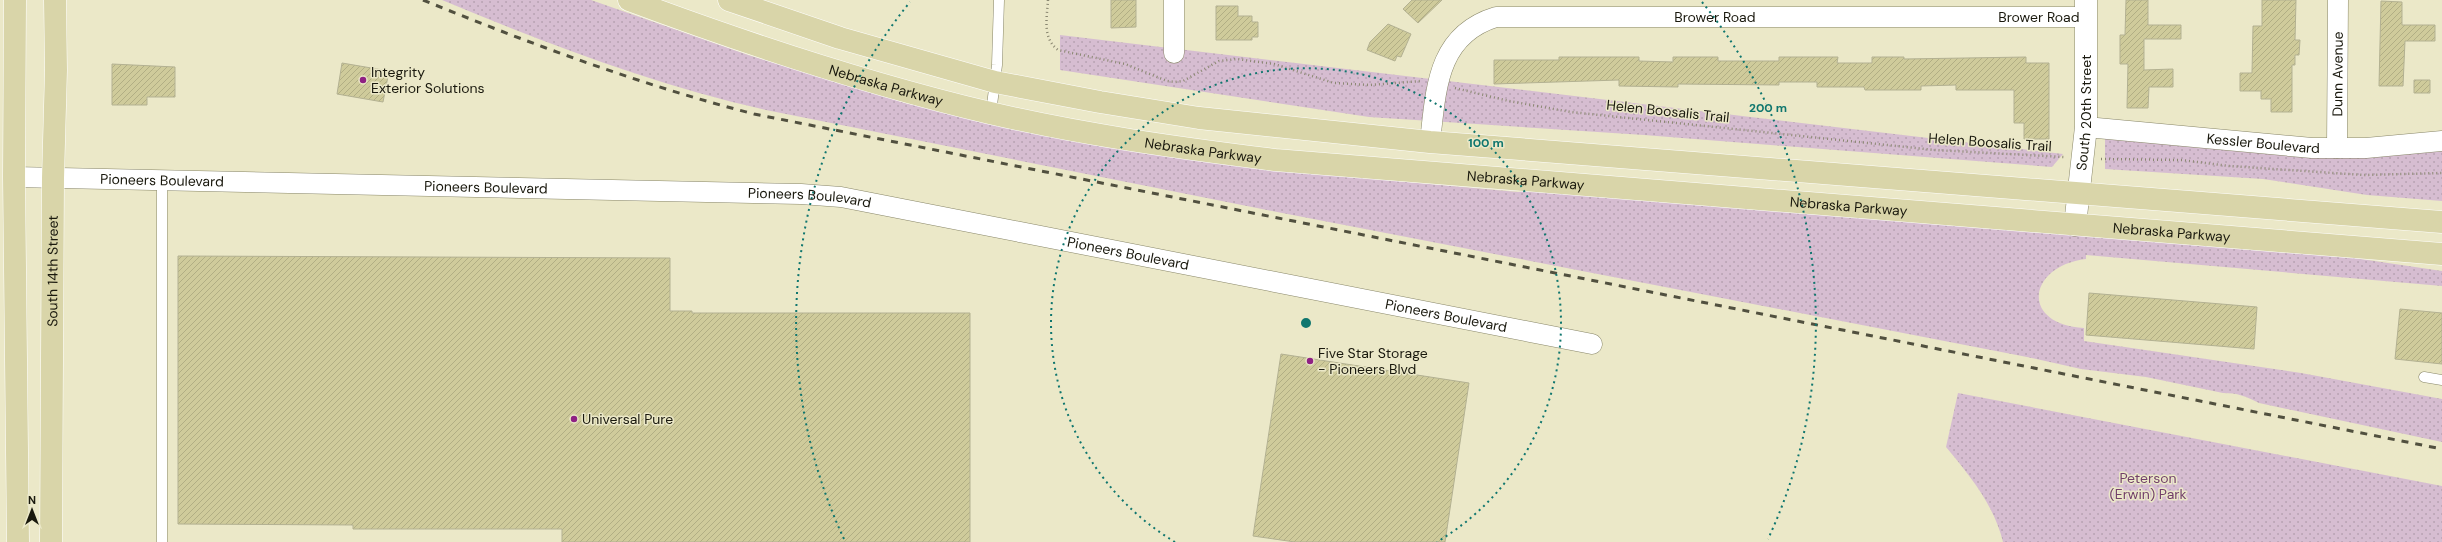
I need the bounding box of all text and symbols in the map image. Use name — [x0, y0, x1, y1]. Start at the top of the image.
street label: Brower Road — [1674, 8, 1756, 26]
street label: Brower Road — [1998, 8, 2080, 26]
street label: Dunn Avenue — [2328, 31, 2347, 117]
street label: South 20th Street — [2072, 54, 2095, 171]
street label: Nebraska Parkway — [827, 60, 945, 110]
place label: Integrity Exterior Solutions — [371, 63, 485, 97]
marker: Integrity Exterior Solutions — [358, 75, 368, 85]
street label: Helen Boosalis Trail — [1606, 96, 1730, 126]
text: 200 m — [1749, 100, 1787, 116]
street label: Helen Boosalis Trail — [1928, 129, 2052, 155]
street label: Kessler Boulevard — [2206, 129, 2320, 157]
street label: Nebraska Parkway — [1143, 133, 1263, 167]
text: 100 m — [1468, 135, 1504, 151]
street label: Nebraska Parkway — [1466, 166, 1585, 194]
street label: Pioneers Boulevard — [100, 170, 224, 191]
street label: Pioneers Boulevard — [424, 177, 548, 198]
street label: Pioneers Boulevard — [748, 184, 873, 212]
street label: Nebraska Parkway — [1789, 193, 1908, 220]
street label: South 14th Street — [43, 215, 62, 327]
street label: Nebraska Parkway — [2112, 219, 2231, 246]
street label: Pioneers Boulevard — [1066, 233, 1191, 274]
street label: Pioneers Boulevard — [1384, 295, 1509, 336]
centre of rings — [1299, 316, 1313, 330]
place label: Five Star Storage - Pioneers Blvd — [1318, 344, 1428, 378]
marker: Five Star Storage - Pioneers Blvd — [1305, 356, 1315, 366]
place label: Universal Pure — [582, 410, 673, 428]
marker: Universal Pure — [569, 414, 579, 424]
park label: Peterson (Erwin) Park — [2110, 469, 2187, 503]
north arrow — [12, 490, 52, 530]
text: N — [28, 493, 36, 507]

